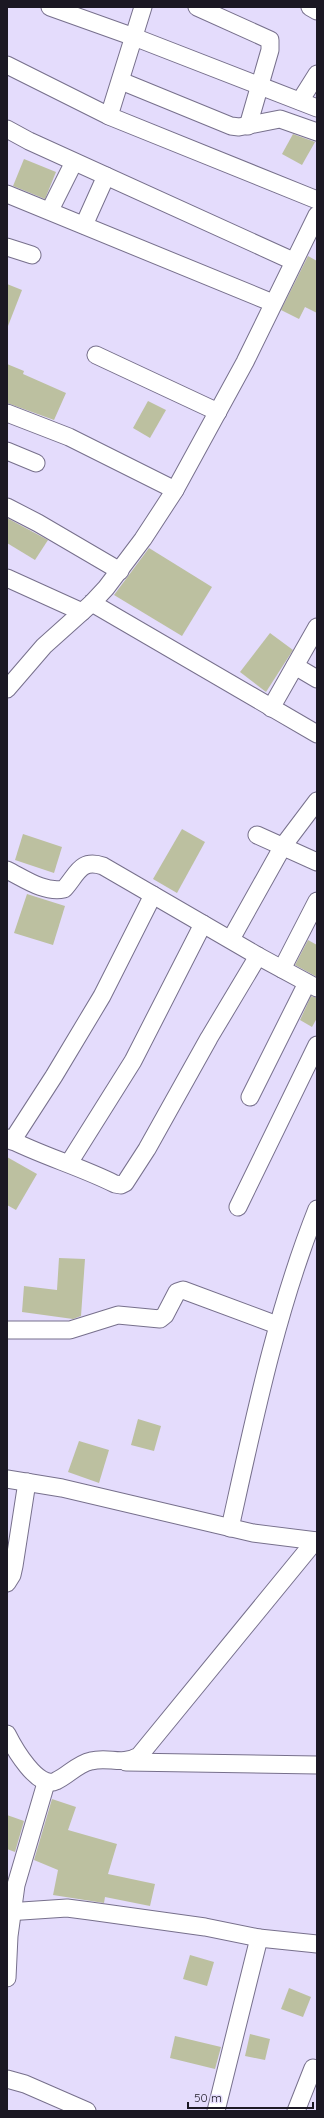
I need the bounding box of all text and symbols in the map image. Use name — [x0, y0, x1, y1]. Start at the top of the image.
scale bar — [188, 2084, 313, 2110]
text: 50 m — [194, 2090, 222, 2105]

